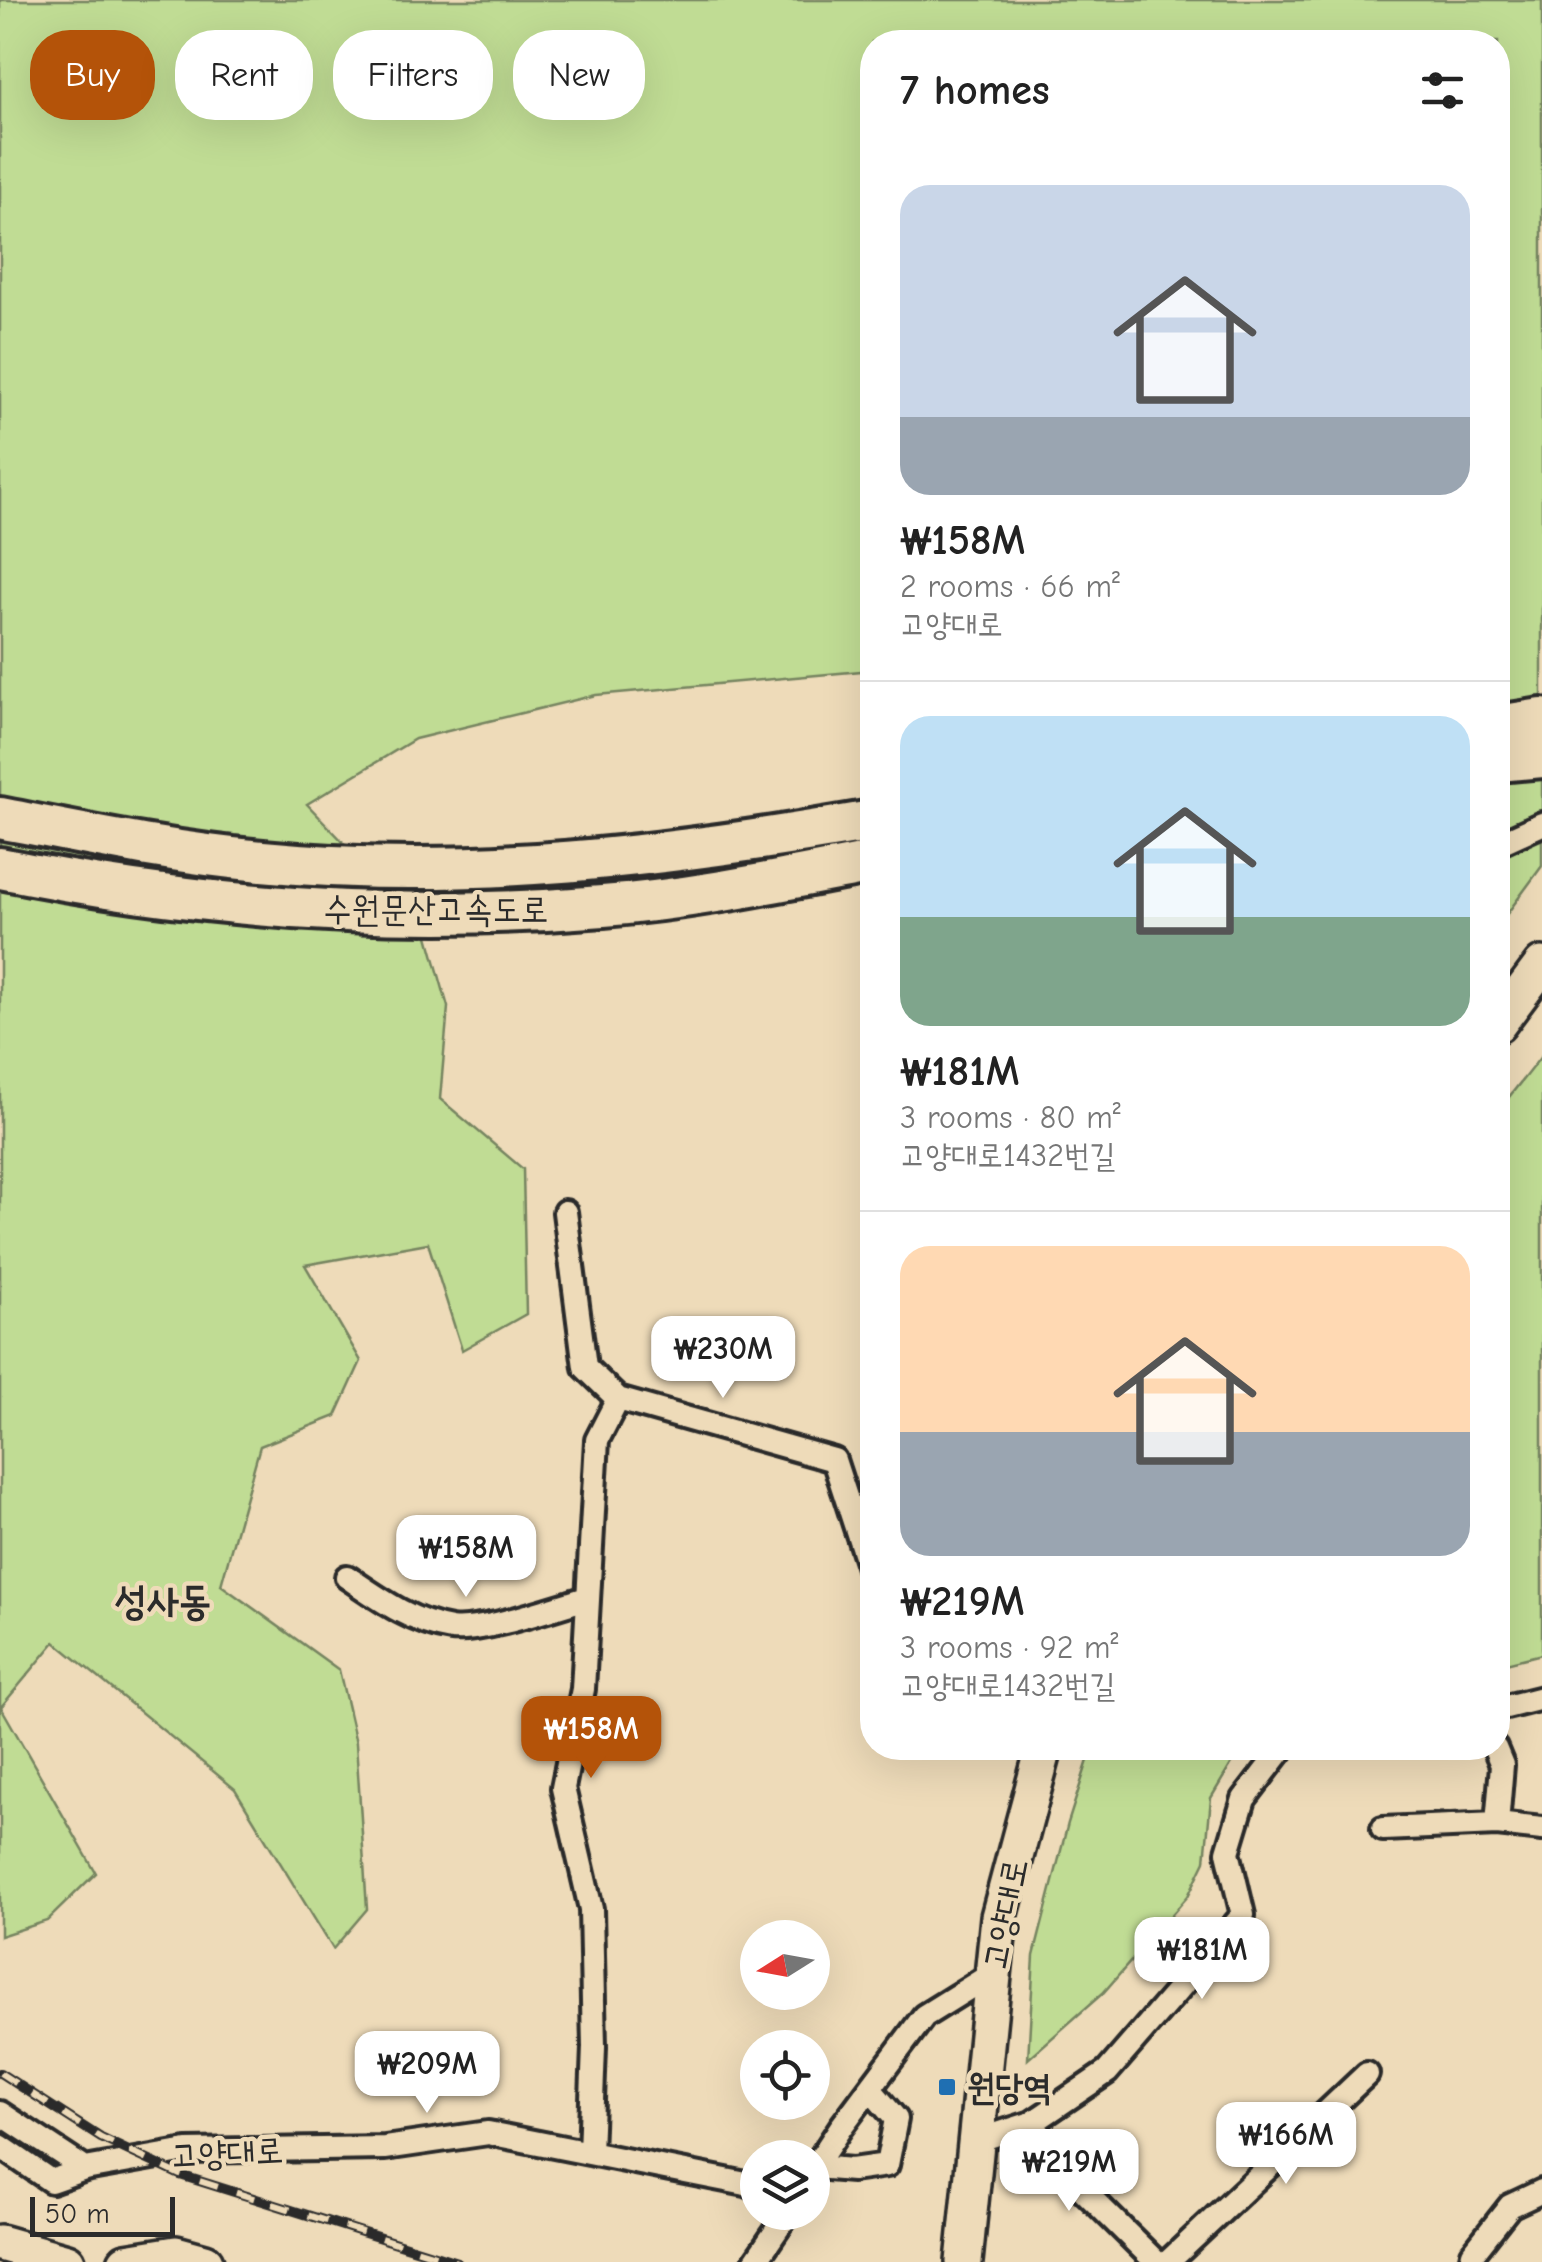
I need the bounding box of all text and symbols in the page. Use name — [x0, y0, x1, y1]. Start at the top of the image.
chip: Buy — [30, 30, 155, 120]
chip: Rent — [175, 30, 313, 120]
chip: Filters — [333, 30, 493, 120]
chip: New — [513, 30, 645, 120]
icon: filters — [1415, 63, 1470, 118]
text: 7 homes — [900, 66, 1050, 115]
icon: home — [1095, 250, 1275, 430]
text: ₩158M — [900, 516, 1025, 565]
text: 2 rooms · 66 m² — [900, 568, 1120, 605]
text: 고양대로 — [900, 606, 1003, 643]
icon: home — [1095, 781, 1275, 961]
street label: 수원문산고속도로 — [323, 889, 549, 930]
text: ₩181M — [900, 1047, 1020, 1096]
text: 3 rooms · 80 m² — [900, 1099, 1121, 1136]
text: 고양대로1432번길 — [900, 1137, 1116, 1174]
icon: home — [1095, 1311, 1275, 1491]
pin: ₩230M — [653, 1316, 793, 1401]
text: ₩230M — [673, 1330, 773, 1367]
pin: ₩158M — [396, 1515, 536, 1600]
text: ₩158M — [418, 1529, 514, 1566]
text: ₩219M — [900, 1577, 1025, 1626]
district label: 성사동 — [115, 1578, 211, 1624]
text: 3 rooms · 92 m² — [900, 1629, 1119, 1666]
text: 고양대로1432번길 — [900, 1667, 1116, 1704]
pin: ₩158M — [521, 1696, 661, 1781]
text: ₩158M — [543, 1710, 639, 1747]
street label: 고양대로 — [974, 1855, 1036, 1973]
pin: ₩181M — [1132, 1917, 1272, 2002]
north arrow — [740, 1920, 830, 2010]
map controls — [740, 1920, 830, 2230]
text: ₩181M — [1156, 1931, 1248, 1968]
button: locate — [740, 2030, 830, 2120]
pin: ₩209M — [357, 2031, 497, 2116]
text: ₩209M — [377, 2045, 477, 2082]
place label: 원당역 — [967, 2067, 1052, 2108]
marker: 원당역 — [936, 2076, 958, 2098]
pin: ₩166M — [1216, 2102, 1356, 2187]
text: ₩166M — [1238, 2116, 1334, 2153]
pin: ₩219M — [999, 2129, 1139, 2214]
street label: 고양대로 — [170, 2130, 284, 2176]
button: layers — [740, 2140, 830, 2230]
text: ₩219M — [1022, 2143, 1116, 2180]
scale bar — [30, 2192, 175, 2236]
text: 50 m — [45, 2198, 110, 2230]

